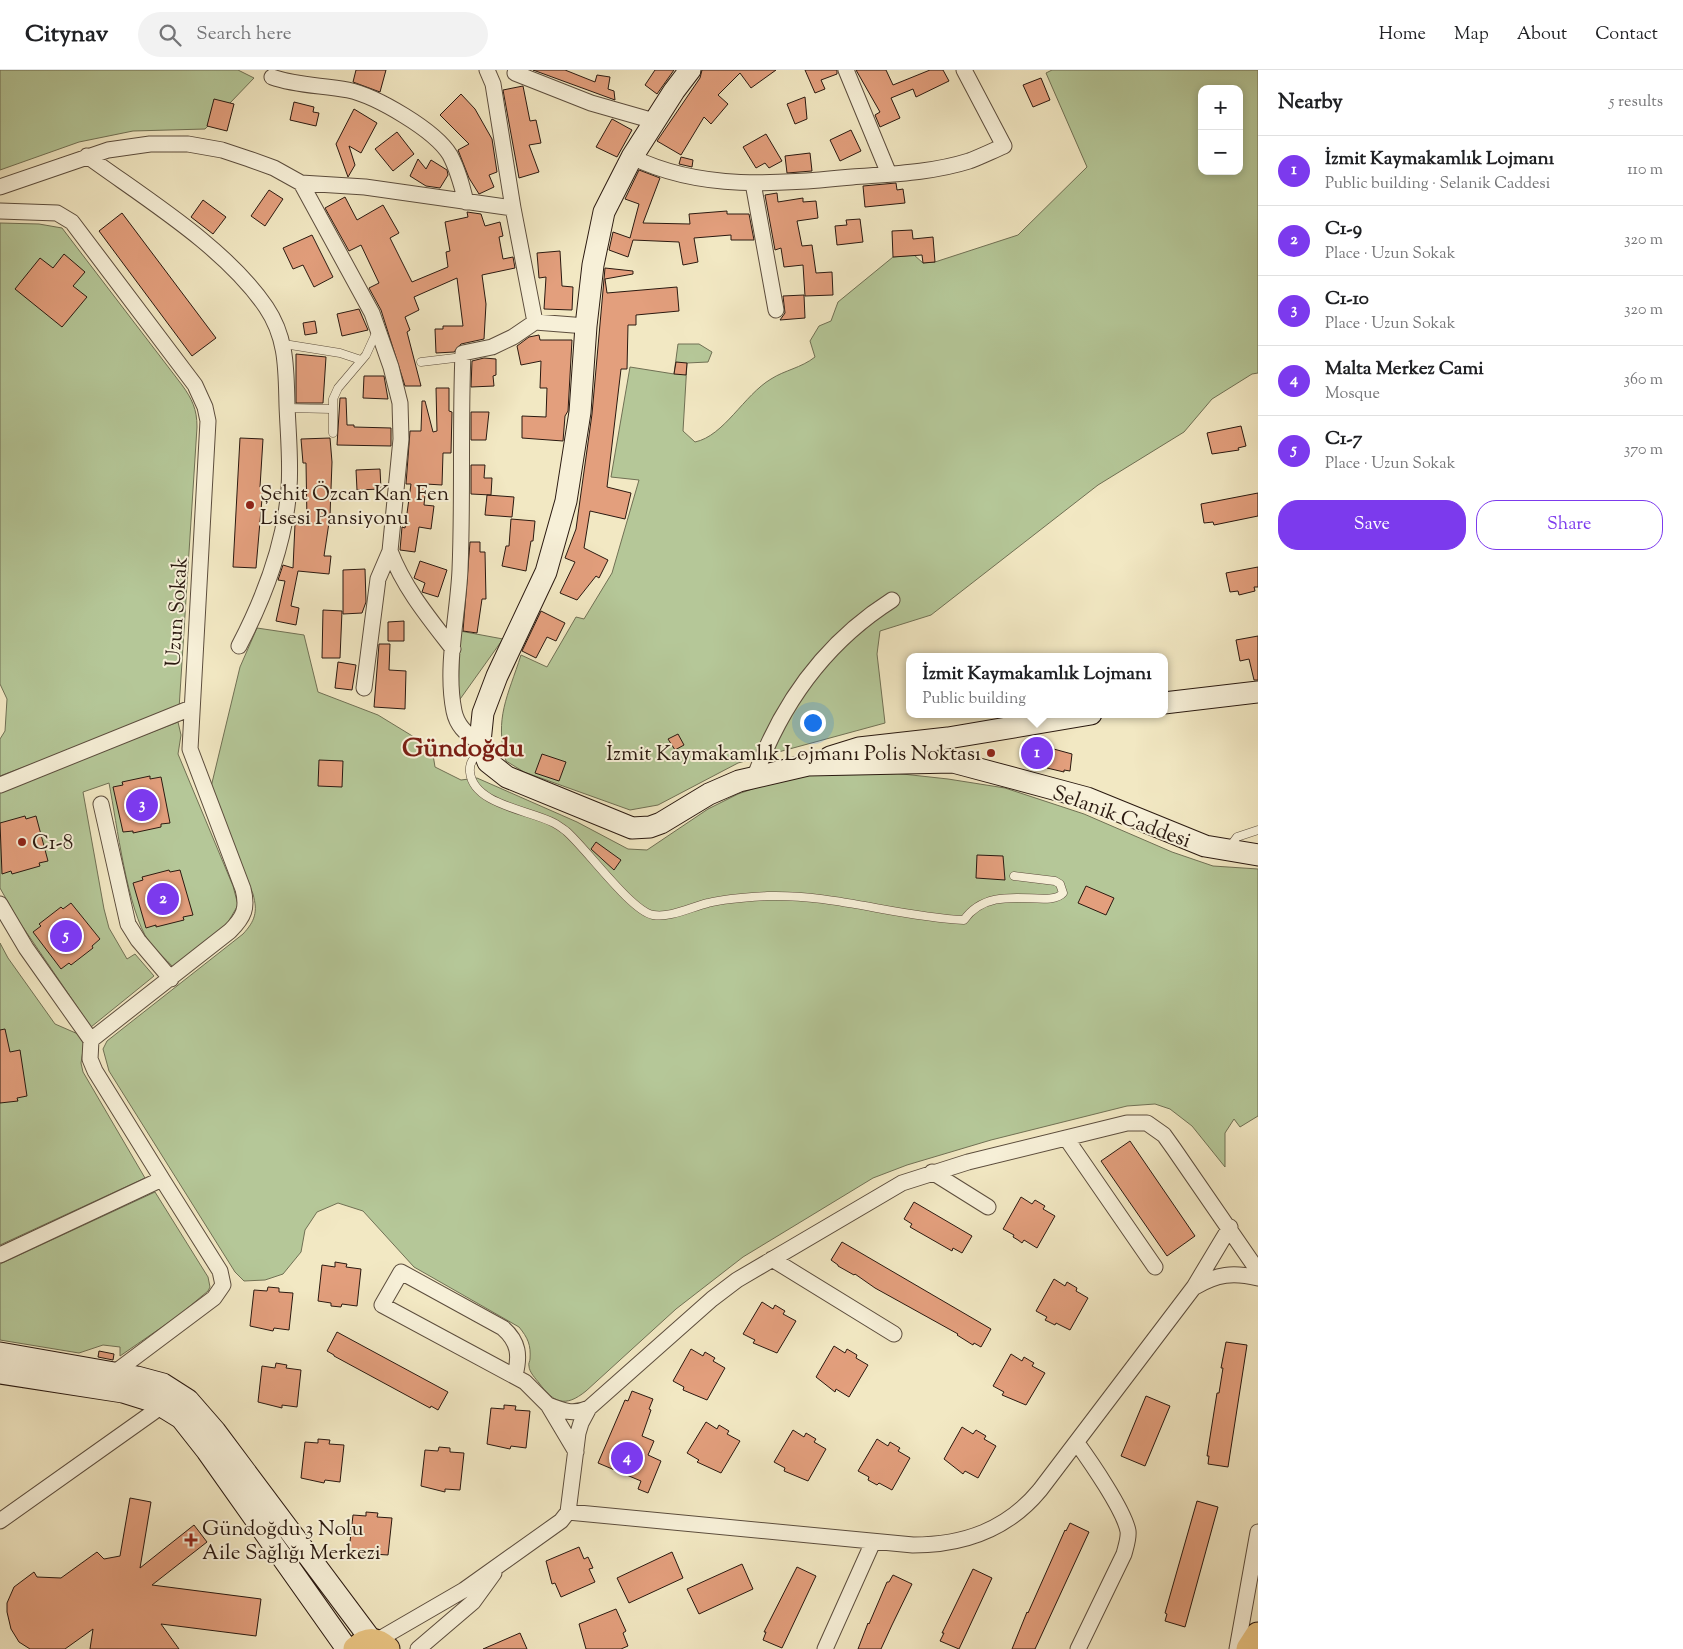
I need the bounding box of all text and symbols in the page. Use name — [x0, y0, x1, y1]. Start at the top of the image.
search box — [138, 12, 488, 57]
text: Citynav — [25, 18, 108, 52]
icon: search — [156, 21, 184, 49]
text: Search here — [196, 21, 292, 48]
text: Home — [1379, 22, 1426, 48]
text: Map — [1454, 22, 1489, 48]
text: About — [1517, 22, 1567, 48]
text: Contact — [1595, 22, 1658, 48]
map controls — [1198, 85, 1243, 175]
button: + — [1198, 85, 1243, 130]
text: Nearby — [1278, 88, 1343, 118]
text: 5 results — [1609, 91, 1663, 114]
button: − — [1198, 130, 1243, 175]
text: İzmit Kaymakamlık Lojmanı — [1325, 146, 1554, 173]
text: 1 — [1291, 159, 1297, 182]
text: 110 m — [1627, 159, 1663, 182]
text: Public building · Selanik Caddesi — [1325, 173, 1550, 196]
text: C1-9 — [1325, 216, 1362, 243]
text: 2 — [1290, 229, 1298, 252]
text: 320 m — [1624, 229, 1663, 252]
text: Place · Uzun Sokak — [1325, 243, 1455, 266]
text: C1-10 — [1325, 286, 1369, 313]
text: 3 — [1291, 299, 1297, 322]
text: 320 m — [1624, 299, 1663, 322]
text: Place · Uzun Sokak — [1325, 313, 1455, 336]
text: Malta Merkez Cami — [1325, 356, 1484, 383]
text: 4 — [1290, 369, 1298, 392]
text: 360 m — [1624, 369, 1663, 392]
text: Mosque — [1325, 383, 1380, 406]
text: C1-7 — [1325, 426, 1362, 453]
text: 5 — [1291, 439, 1297, 462]
text: 370 m — [1624, 439, 1663, 462]
text: Place · Uzun Sokak — [1325, 453, 1455, 476]
place label: Şehit Özcan Kan Fen Lisesi Pansiyonu — [260, 480, 449, 534]
marker: Şehit Özcan Kan Fen Lisesi Pansiyonu — [244, 499, 256, 511]
button: Save — [1278, 500, 1466, 550]
button: Share — [1476, 500, 1663, 550]
street label: Uzun Sokak — [159, 555, 197, 668]
popup — [906, 653, 1168, 718]
text: İzmit Kaymakamlık Lojmanı — [922, 661, 1152, 688]
text: Public building — [922, 688, 1026, 711]
your location — [800, 710, 826, 736]
district label: Gündoğdu — [402, 731, 524, 768]
pin: 1 — [1021, 734, 1053, 772]
place label: İzmit Kaymakamlık Lojmanı Polis Noktası — [606, 740, 981, 770]
marker: İzmit Kaymakamlık Lojmanı Polis Noktası — [985, 747, 997, 759]
street label: Selanik Caddesi — [1048, 779, 1195, 857]
pin: 3 — [126, 786, 158, 824]
place label: C1-8 — [32, 829, 73, 859]
marker: C1-8 — [16, 836, 28, 848]
pin: 2 — [147, 880, 179, 918]
pin: 5 — [50, 917, 82, 955]
pin: 4 — [611, 1439, 643, 1477]
place label: Gündoğdu 3 Nolu Aile Sağlığı Merkezi — [202, 1515, 381, 1569]
marker: Gündoğdu 3 Nolu Aile Sağlığı Merkezi — [184, 1533, 198, 1547]

